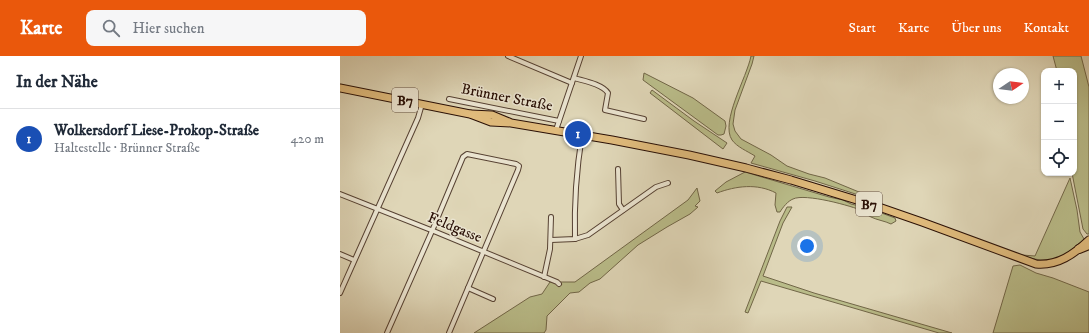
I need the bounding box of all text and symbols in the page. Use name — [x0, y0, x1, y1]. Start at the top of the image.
search box — [86, 10, 366, 46]
text: Karte — [20, 17, 62, 40]
icon: search — [100, 17, 122, 39]
text: Hier suchen — [132, 19, 205, 38]
text: Start — [849, 19, 876, 37]
text: Karte — [898, 19, 929, 37]
text: Über uns — [951, 19, 1001, 37]
text: Kontakt — [1023, 19, 1069, 37]
north arrow — [993, 68, 1029, 104]
map controls — [1041, 68, 1077, 176]
button: + — [1041, 68, 1077, 104]
text: In der Nähe — [16, 71, 98, 93]
street label: Brünner Straße — [460, 79, 554, 116]
road number: B7 — [392, 88, 418, 112]
button: − — [1041, 104, 1077, 140]
pin: 1 — [565, 119, 591, 149]
text: Wolkersdorf Liese-Prokop-Straße — [54, 121, 259, 140]
text: 1 — [27, 131, 31, 147]
text: 420 m — [291, 131, 324, 147]
text: Haltestelle · Brünner Straße — [54, 140, 200, 156]
button: locate — [1041, 140, 1077, 176]
road number: B7 — [856, 192, 882, 216]
street label: Feldgasse — [425, 208, 485, 247]
your location — [797, 236, 817, 256]

